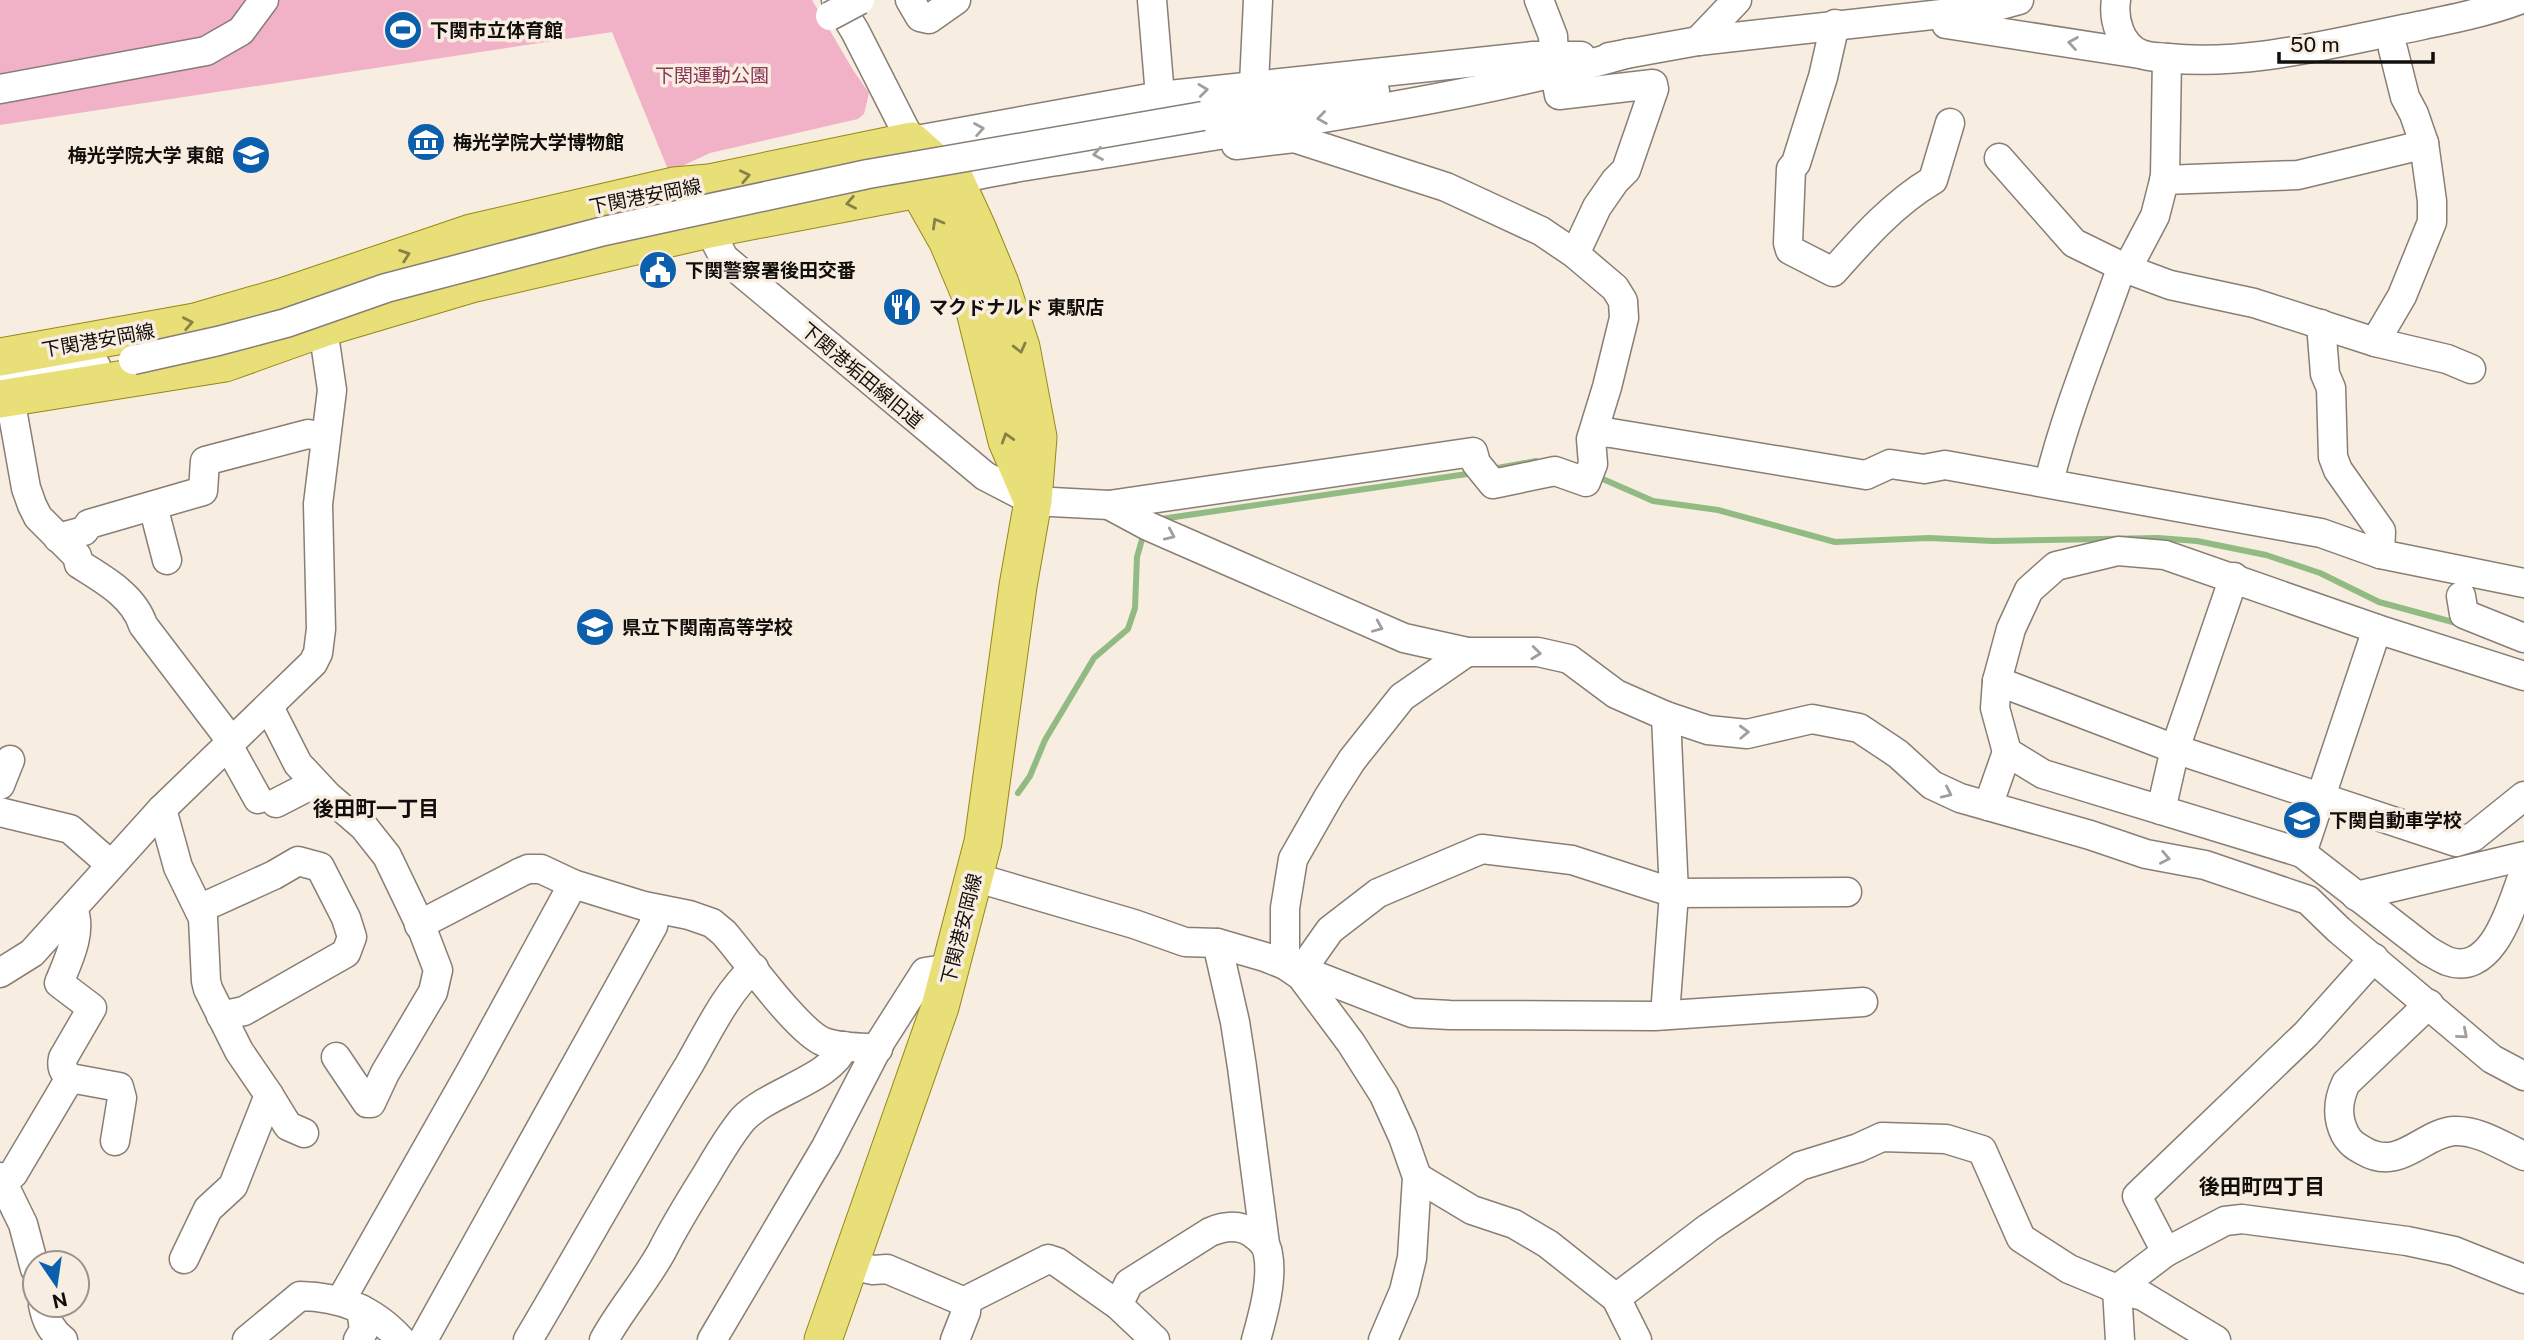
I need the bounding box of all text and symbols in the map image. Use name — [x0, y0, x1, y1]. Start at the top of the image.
sports icon: 下関市立体育館 — [382, 9, 424, 51]
place label: 下関市立体育館 — [430, 19, 563, 41]
scale bar — [2279, 21, 2433, 65]
text: 50 m — [2290, 32, 2340, 57]
one-way arrow — [2067, 36, 2079, 51]
park label: 下関運動公園 — [655, 64, 769, 86]
one-way arrow — [1197, 83, 1209, 98]
one-way arrow — [1317, 111, 1328, 126]
museum icon: 梅光学院大学博物館 — [405, 121, 447, 163]
one-way arrow — [973, 122, 985, 137]
place label: 梅光学院大学博物館 — [453, 131, 624, 153]
school or university icon: 梅光学院大学 東館 — [230, 134, 272, 176]
place label: 梅光学院大学 東館 — [68, 144, 224, 166]
one-way arrow — [1092, 146, 1104, 161]
one-way arrow — [739, 169, 751, 184]
street label: 下関港安岡線 — [587, 174, 703, 218]
one-way arrow — [845, 195, 857, 210]
one-way arrow — [932, 217, 945, 230]
one-way arrow — [398, 249, 410, 264]
public building icon: 下関警察署後田交番 — [637, 249, 679, 291]
place label: 下関警察署後田交番 — [685, 259, 856, 281]
restaurant icon: マクドナルド 東駅店 — [881, 286, 923, 328]
place label: マクドナルド 東駅店 — [929, 296, 1104, 318]
one-way arrow — [182, 317, 194, 332]
street label: 下関港垢田線旧道 — [797, 318, 927, 432]
street label: 下関港安岡線 — [40, 319, 156, 361]
one-way arrow — [1012, 342, 1027, 354]
one-way arrow — [1001, 432, 1016, 444]
one-way arrow — [1163, 527, 1175, 541]
school or university icon: 県立下関南高等学校 — [574, 606, 616, 648]
place label: 県立下関南高等学校 — [622, 616, 793, 638]
one-way arrow — [1371, 619, 1383, 633]
one-way arrow — [1530, 645, 1541, 660]
one-way arrow — [1739, 724, 1750, 740]
one-way arrow — [1940, 784, 1952, 798]
district label: 後田町一丁目 — [313, 796, 439, 821]
school or university icon: 下関自動車学校 — [2281, 799, 2323, 841]
place label: 下関自動車学校 — [2329, 809, 2462, 831]
one-way arrow — [2159, 849, 2171, 864]
street label: 下関港安岡線 — [937, 871, 985, 987]
one-way arrow — [2455, 1026, 2468, 1038]
district label: 後田町四丁目 — [2199, 1174, 2325, 1199]
north arrow — [21, 1249, 91, 1319]
text: N — [50, 1288, 70, 1313]

